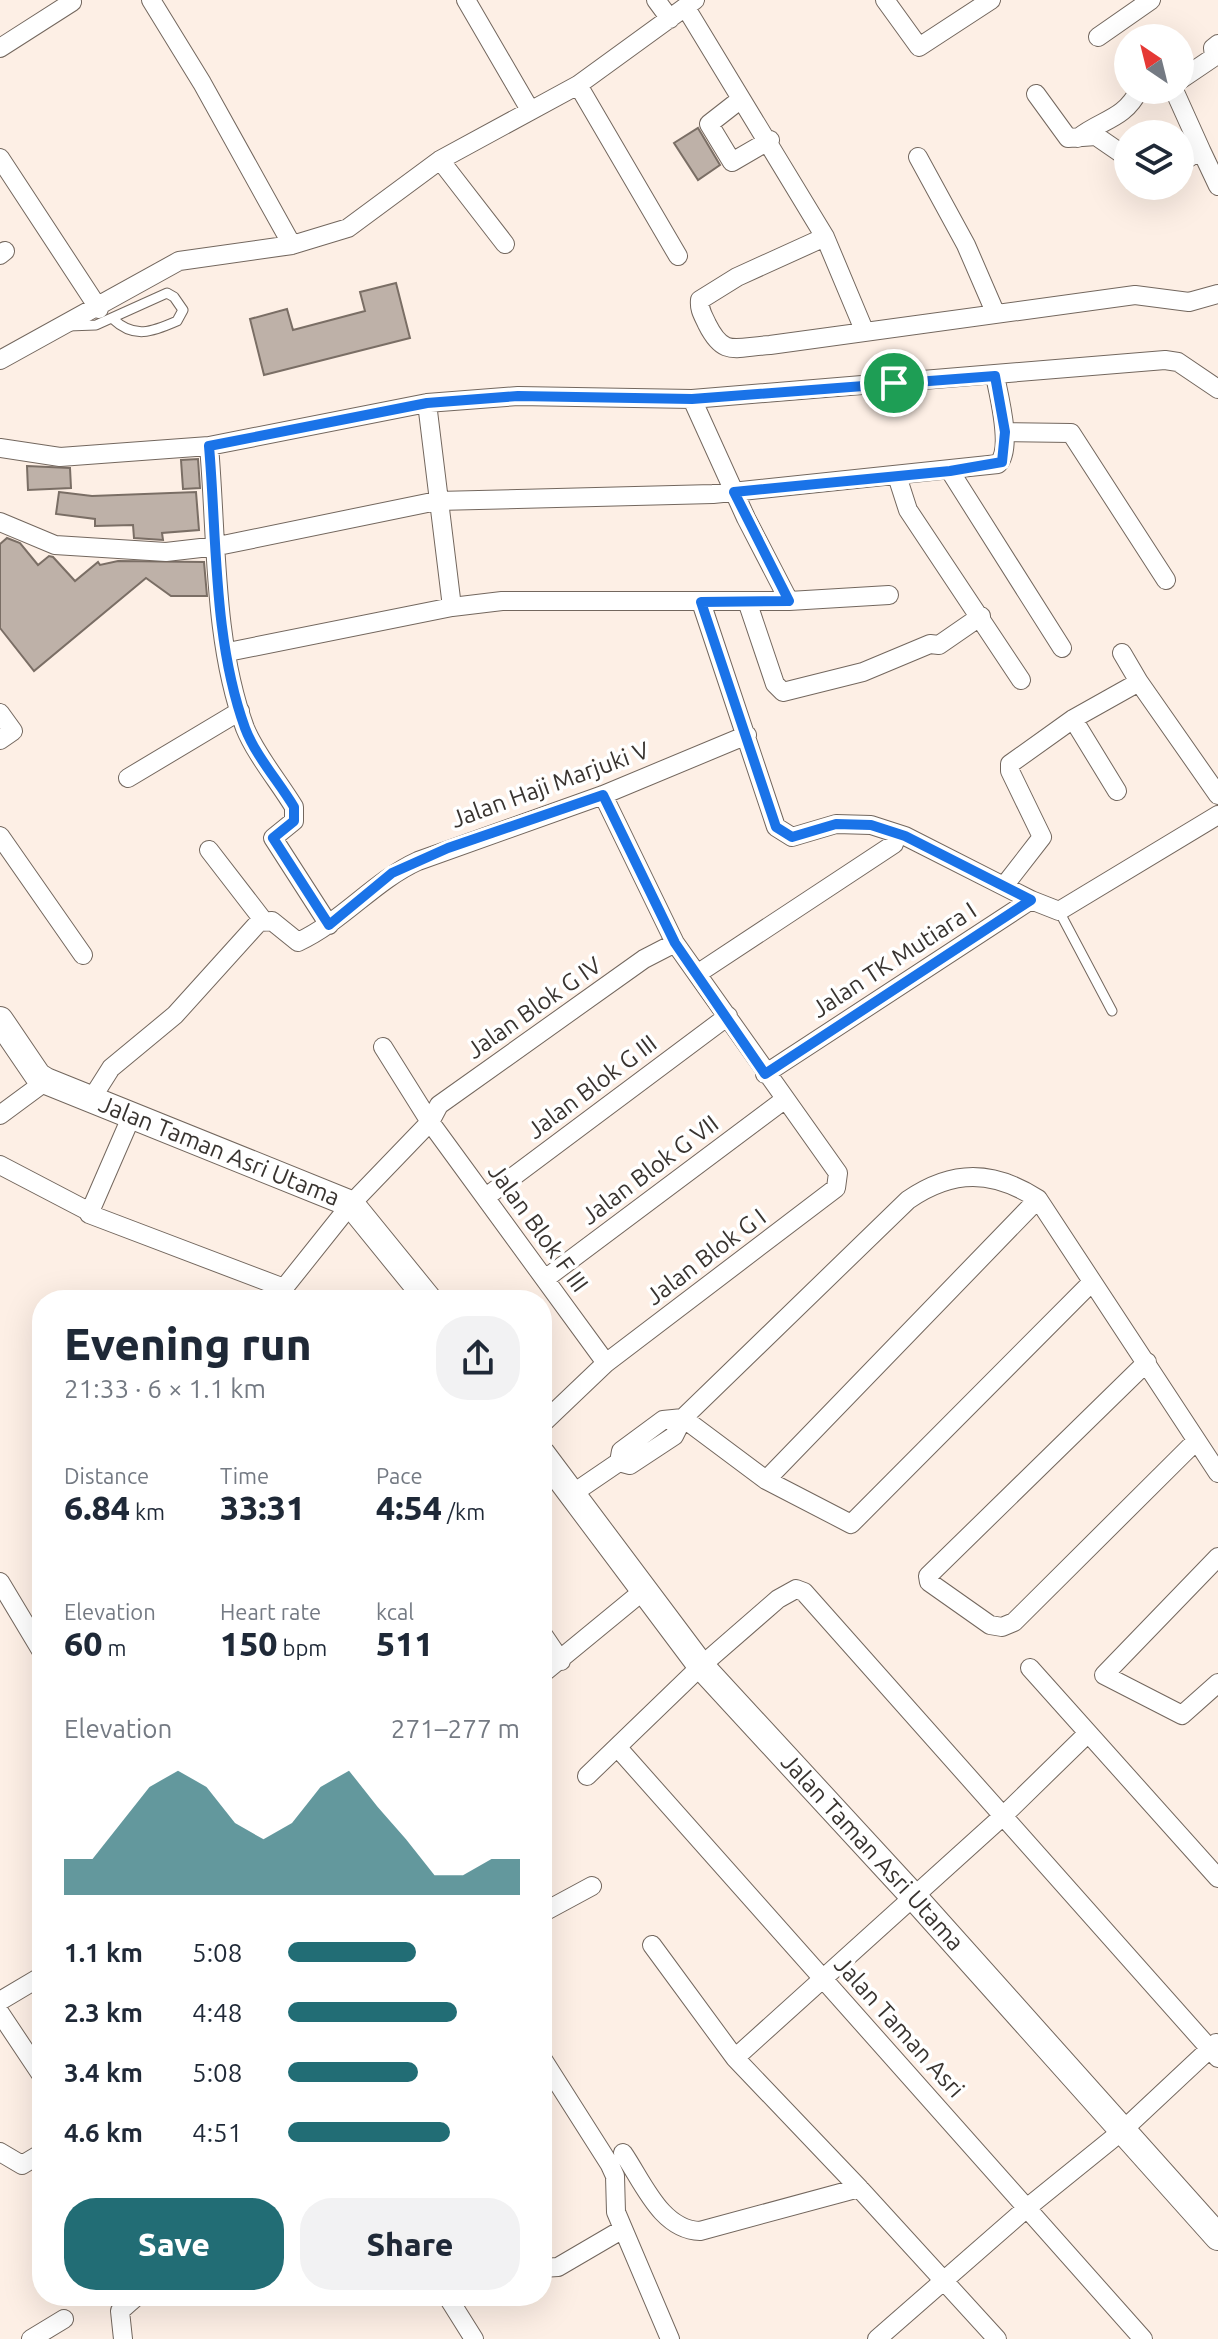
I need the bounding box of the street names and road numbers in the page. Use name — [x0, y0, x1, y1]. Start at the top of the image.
street label: Jalan Haji Marjuki V — [447, 736, 653, 833]
street label: Jalan TK Mutiara I — [806, 896, 981, 1023]
street label: Jalan Blok G IV — [461, 951, 606, 1064]
street label: Jalan Blok G III — [522, 1029, 662, 1144]
street label: Jalan Taman Asri Utama — [95, 1090, 344, 1211]
street label: Jalan Blok G VII — [576, 1109, 723, 1230]
street label: Jalan Blok F III — [483, 1158, 594, 1297]
street label: Jalan Blok G I — [641, 1203, 771, 1310]
street label: Jalan Taman Asri Utama — [776, 1748, 969, 1956]
street label: Jalan Taman Asri — [829, 1951, 970, 2103]

